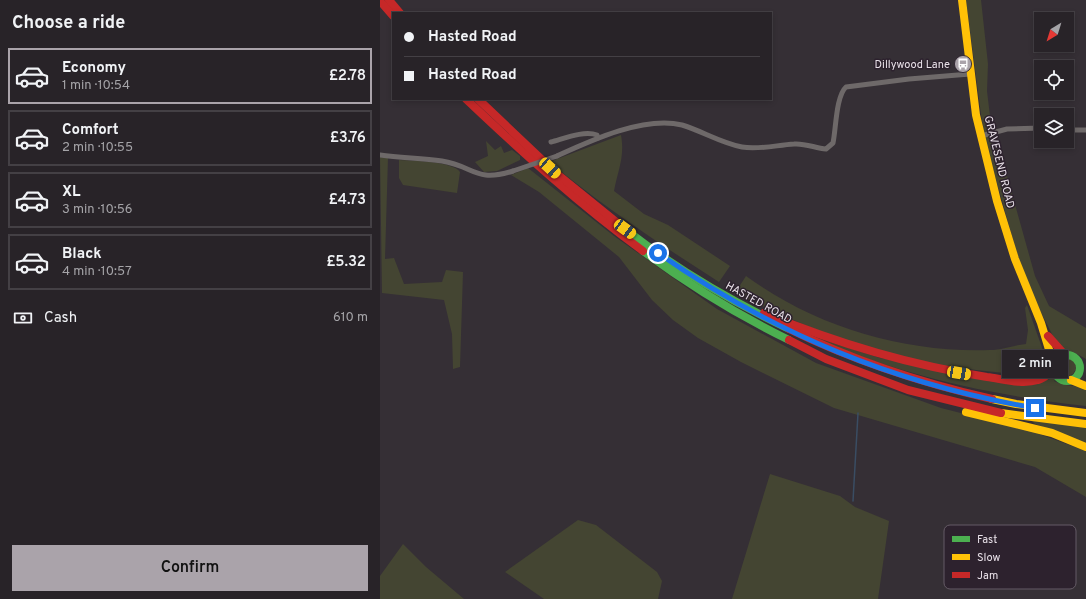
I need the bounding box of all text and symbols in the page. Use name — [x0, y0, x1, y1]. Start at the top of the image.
text: Choose a ride — [12, 12, 125, 35]
north arrow — [1034, 12, 1074, 52]
map controls — [1034, 12, 1074, 148]
text: Hasted Road — [428, 28, 517, 47]
bus stop icon: Dillywood Lane — [953, 54, 973, 74]
icon: car — [14, 58, 50, 94]
place label: Dillywood Lane — [875, 58, 950, 72]
text: Economy — [62, 59, 126, 78]
button: locate — [1034, 60, 1074, 100]
text: Hasted Road — [428, 66, 517, 85]
text: £2.78 — [329, 67, 366, 86]
text: 1 min · 10:54 — [62, 78, 130, 94]
button: layers — [1034, 108, 1074, 148]
street label: GRAVESEND ROAD — [981, 114, 1017, 210]
icon: car — [14, 120, 50, 156]
text: Comfort — [62, 121, 119, 140]
text: £3.76 — [330, 129, 366, 148]
text: 2 min · 10:55 — [62, 140, 133, 156]
car — [537, 156, 563, 180]
icon: car — [14, 182, 50, 218]
text: XL — [62, 183, 80, 202]
text: £4.73 — [329, 191, 366, 210]
text: 3 min · 10:56 — [62, 202, 133, 218]
car — [612, 217, 638, 241]
icon: car — [14, 244, 50, 280]
route start — [649, 244, 667, 262]
text: Black — [62, 245, 102, 264]
text: £5.32 — [326, 253, 366, 272]
text: 4 min · 10:57 — [62, 264, 132, 280]
street label: HASTED ROAD — [723, 279, 794, 327]
icon: cash — [12, 307, 34, 329]
text: Cash — [44, 309, 77, 328]
text: 610 m — [333, 310, 368, 326]
callout: 2 min — [1002, 350, 1068, 378]
text: 2 min — [1018, 356, 1052, 372]
car — [946, 365, 972, 381]
route end — [1026, 399, 1044, 417]
legend — [944, 525, 1076, 589]
text: Fast — [977, 533, 997, 547]
button: Confirm — [12, 545, 368, 591]
text: Slow — [977, 551, 1000, 565]
text: Jam — [977, 569, 998, 583]

